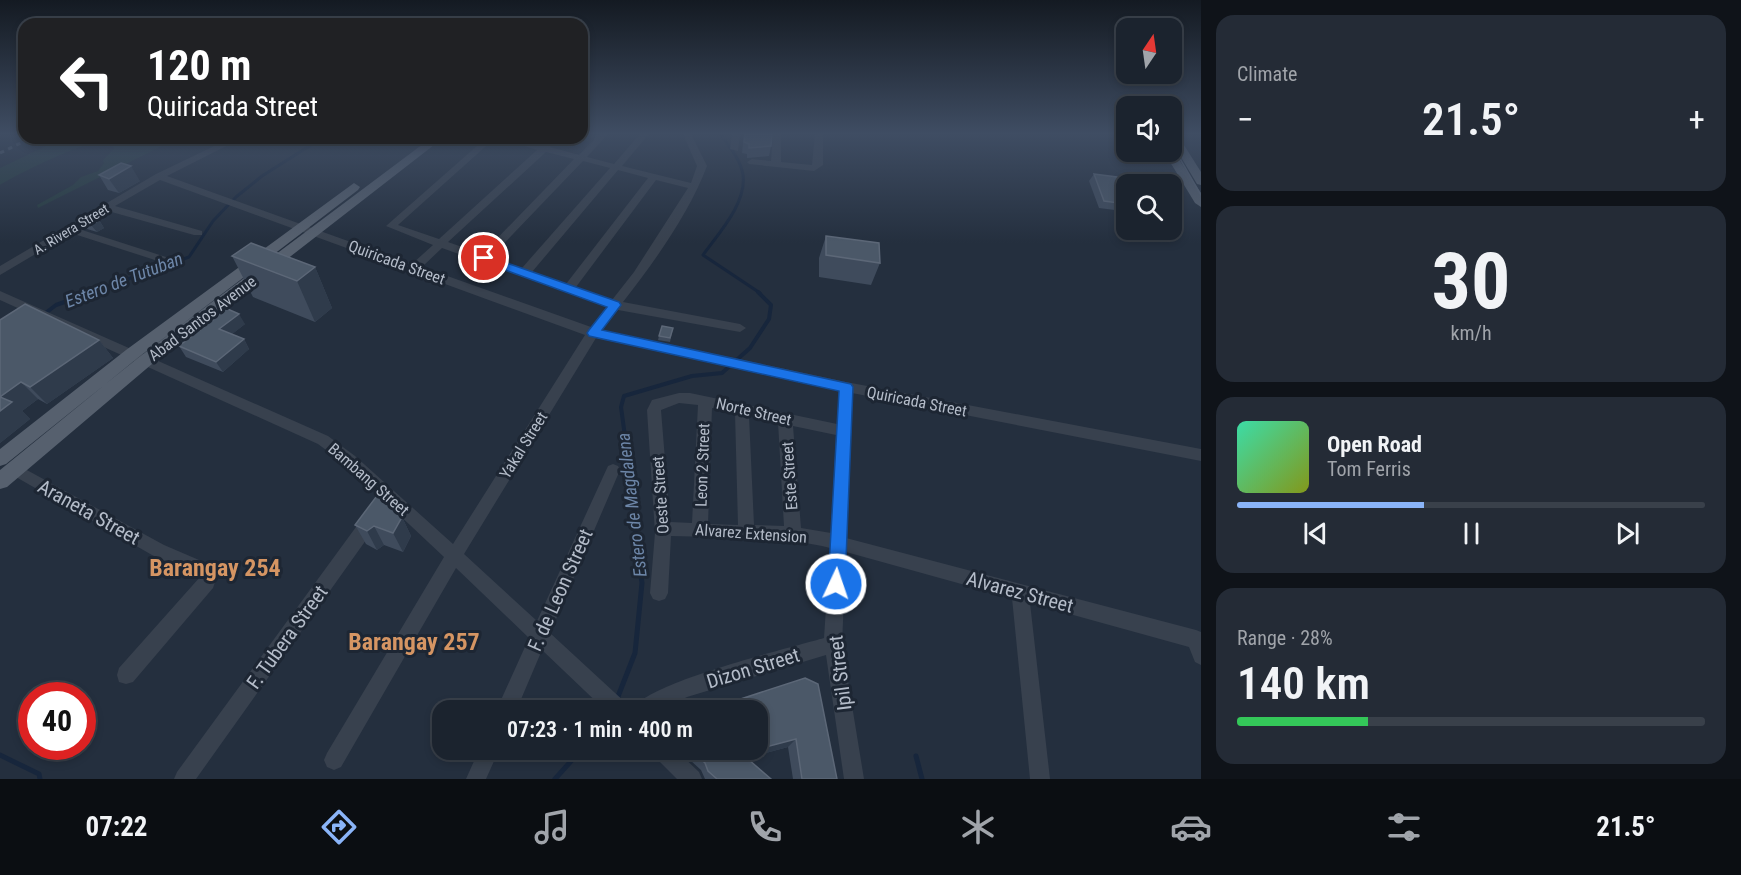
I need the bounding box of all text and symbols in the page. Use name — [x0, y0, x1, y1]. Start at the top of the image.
north arrow — [1116, 18, 1182, 84]
map controls — [1116, 18, 1182, 240]
text: 120 m — [147, 41, 252, 90]
icon: left — [48, 42, 126, 120]
text: Climate — [1237, 62, 1297, 86]
text: Quiricada Street — [147, 91, 318, 123]
text: 21.5° — [1422, 93, 1520, 146]
button: sound — [1116, 96, 1182, 162]
text: − — [1237, 100, 1254, 139]
text: + — [1689, 100, 1705, 139]
button: search — [1116, 174, 1182, 240]
street label: A. Rivera Street — [31, 200, 111, 258]
pin — [458, 232, 509, 283]
street label: Quiricada Street — [346, 236, 448, 289]
text: 30 — [1432, 236, 1510, 327]
icon: arrive — [467, 241, 500, 274]
water label: Estero de Tutuban — [62, 247, 186, 312]
street label: Abad Santos Avenue — [145, 272, 260, 365]
text: km/h — [1450, 321, 1492, 345]
street label: Quiricada Street — [865, 382, 969, 421]
street label: Norte Street — [714, 394, 794, 429]
street label: Yakal Street — [495, 408, 552, 482]
street label: Leon 2 Street — [692, 423, 713, 507]
water label: Estero de Magdalena — [612, 432, 651, 578]
text: Open Road — [1327, 432, 1422, 457]
street label: Bambang Street — [324, 439, 413, 520]
street label: Este Street — [778, 441, 801, 511]
street label: Oeste Street — [648, 455, 673, 534]
text: Tom Ferris — [1327, 457, 1411, 481]
street label: Araneta Street — [34, 474, 144, 550]
icon: previous — [1299, 517, 1332, 550]
icon: pause — [1455, 517, 1488, 550]
icon: next — [1611, 517, 1644, 550]
street label: Alvarez Extension — [694, 520, 807, 547]
street label: F. de Leon Street — [522, 525, 598, 655]
position arrow — [804, 552, 868, 616]
district label: Barangay 254 — [149, 554, 281, 582]
street label: Alvarez Street — [964, 566, 1076, 618]
street label: F. Tubera Street — [241, 581, 333, 693]
text: Range · 28% — [1237, 626, 1333, 650]
district label: Barangay 257 — [348, 628, 480, 656]
street label: Ipil Street — [823, 634, 857, 712]
street label: Dizon Street — [704, 642, 802, 693]
text: 140 km — [1237, 657, 1370, 710]
speed limit sign: 40 — [18, 682, 96, 760]
text: 07:23 · 1 min · 400 m — [507, 717, 693, 742]
icon: directions — [318, 806, 360, 848]
icon: music — [531, 806, 573, 848]
icon: phone — [744, 806, 786, 848]
icon: climate — [957, 806, 999, 848]
icon: car — [1170, 806, 1212, 848]
icon: filters — [1383, 806, 1425, 848]
text: 07:22 — [85, 811, 147, 843]
text: 21.5° — [1596, 811, 1656, 843]

